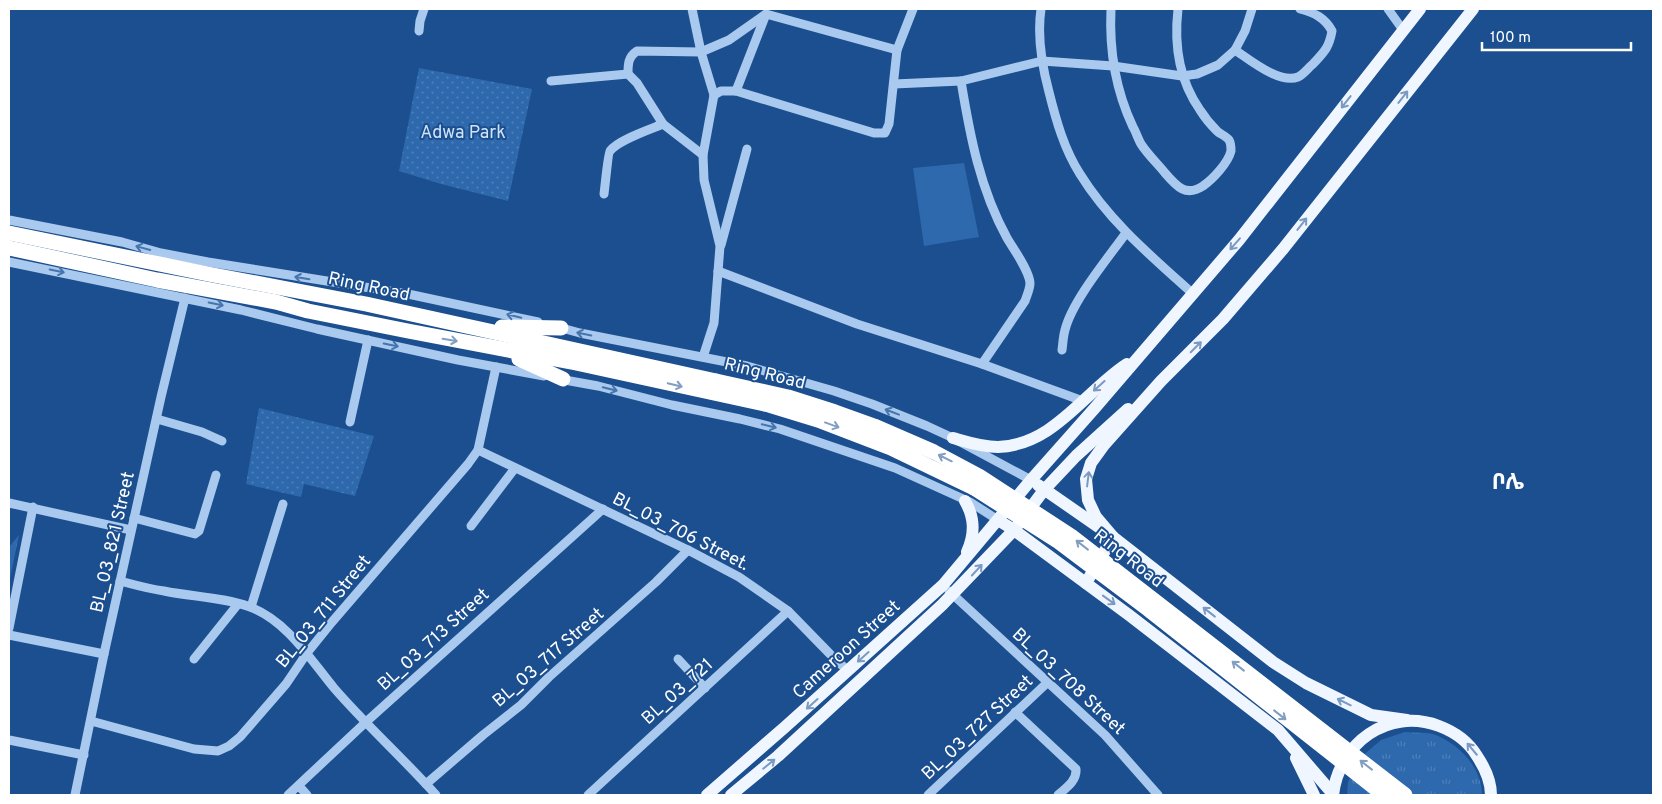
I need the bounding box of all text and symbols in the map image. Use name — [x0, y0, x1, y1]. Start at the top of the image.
scale bar — [1482, 20, 1631, 52]
text: 100 m — [1490, 29, 1531, 48]
one-way arrow — [1398, 90, 1408, 104]
one-way arrow — [1341, 95, 1352, 108]
park label: Adwa Park — [420, 122, 506, 145]
one-way arrow — [1297, 218, 1308, 231]
one-way arrow — [1230, 237, 1241, 250]
one-way arrow — [135, 242, 151, 252]
one-way arrow — [48, 267, 64, 276]
street label: Ring Road — [326, 268, 412, 307]
one-way arrow — [295, 273, 311, 283]
one-way arrow — [207, 300, 223, 310]
one-way arrow — [506, 311, 522, 320]
one-way arrow — [576, 329, 592, 338]
one-way arrow — [442, 335, 458, 345]
one-way arrow — [383, 341, 399, 350]
one-way arrow — [1190, 341, 1202, 353]
street label: Ring Road — [722, 353, 808, 396]
one-way arrow — [667, 381, 683, 390]
one-way arrow — [1092, 381, 1105, 392]
one-way arrow — [602, 385, 618, 394]
one-way arrow — [885, 407, 900, 416]
one-way arrow — [824, 421, 840, 430]
one-way arrow — [760, 422, 776, 431]
one-way arrow — [938, 452, 953, 462]
street label: BL_03_821 Street — [86, 470, 141, 615]
district label: ቦሌ — [1492, 470, 1524, 497]
one-way arrow — [1083, 471, 1093, 487]
street label: BL_03_706 Street. — [608, 488, 753, 577]
street label: Ring Road — [1088, 525, 1168, 594]
one-way arrow — [1076, 539, 1089, 550]
street label: BL_03_711 Street — [272, 551, 377, 673]
one-way arrow — [971, 563, 983, 576]
street label: BL_03_713 Street — [373, 584, 495, 696]
one-way arrow — [1102, 595, 1116, 605]
street label: Cameroon Street — [788, 596, 906, 705]
street label: BL_03_717 Street — [488, 603, 610, 713]
one-way arrow — [1203, 607, 1216, 618]
street label: BL_03_708 Street — [1006, 624, 1130, 741]
one-way arrow — [857, 652, 870, 663]
street label: BL_03_721 — [637, 654, 719, 730]
one-way arrow — [1231, 661, 1244, 672]
street label: BL_03_727 Street — [917, 670, 1039, 786]
one-way arrow — [1337, 697, 1352, 706]
one-way arrow — [805, 698, 818, 709]
one-way arrow — [1273, 709, 1286, 720]
one-way arrow — [1466, 743, 1477, 756]
one-way arrow — [762, 759, 775, 770]
one-way arrow — [1360, 760, 1373, 771]

